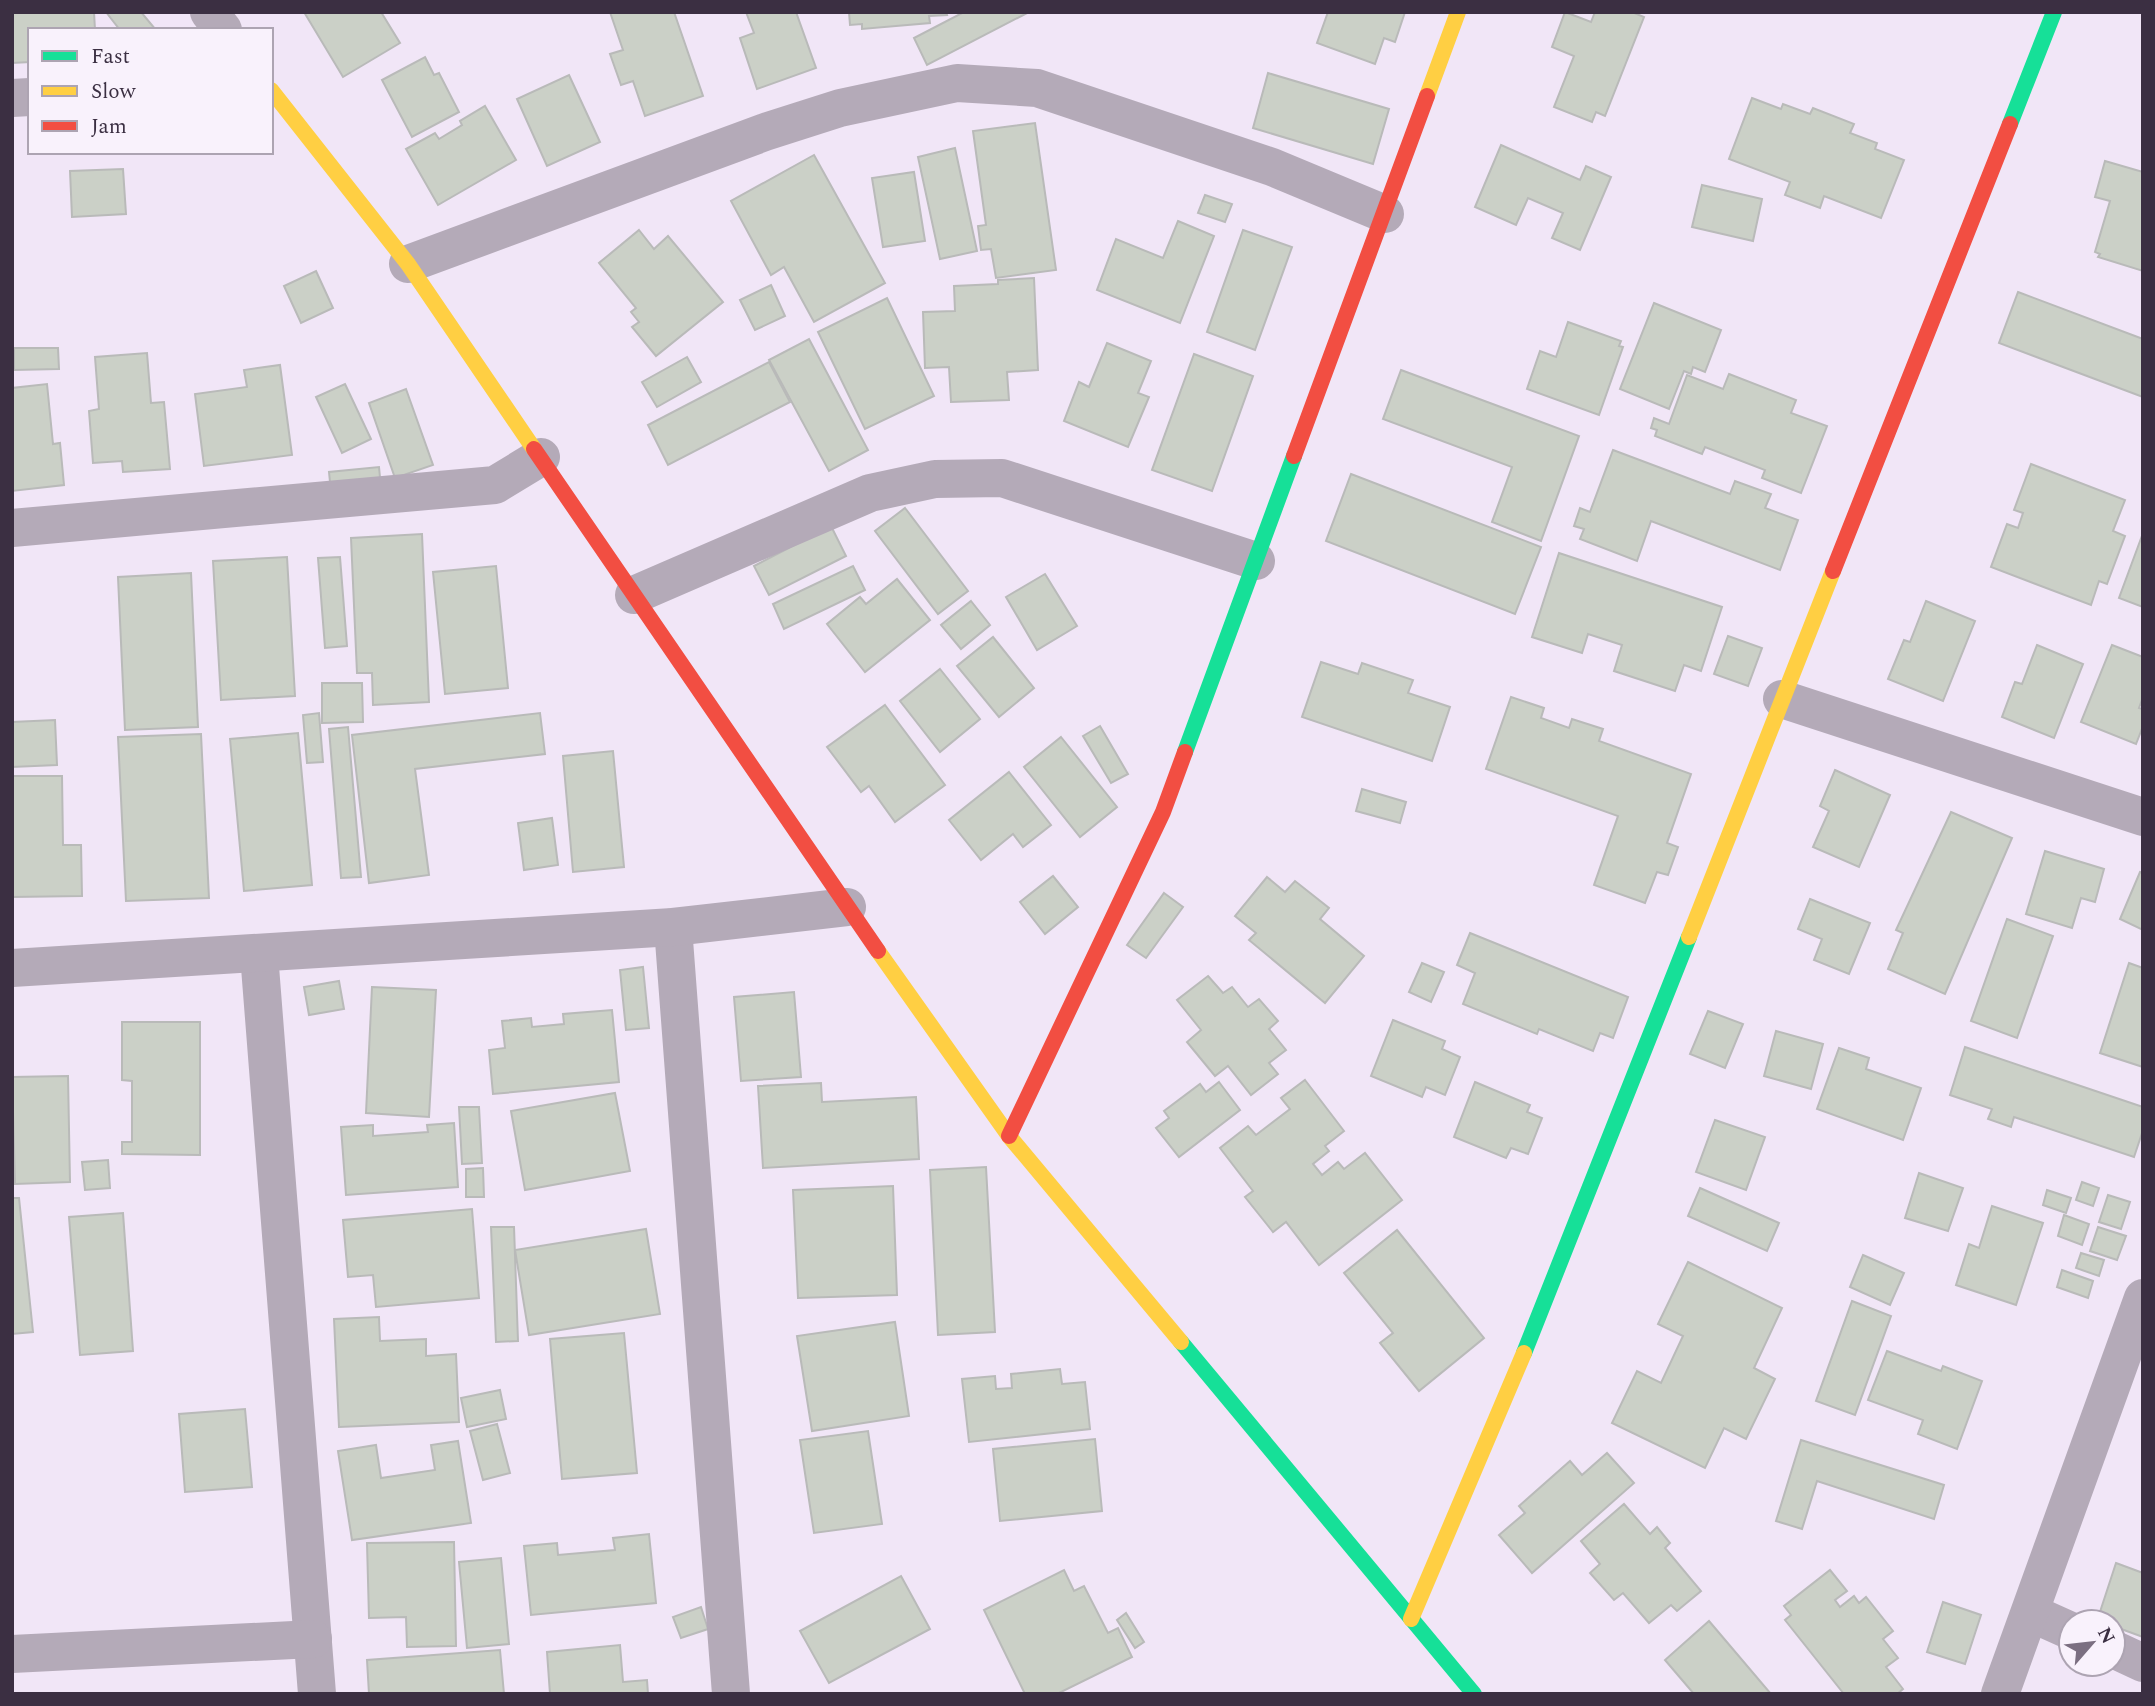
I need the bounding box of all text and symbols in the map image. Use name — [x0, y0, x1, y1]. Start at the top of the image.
legend — [28, 28, 273, 154]
text: Fast — [91, 41, 130, 73]
text: Slow — [91, 76, 137, 108]
text: Jam — [91, 111, 127, 143]
north arrow — [2057, 1608, 2127, 1678]
text: N — [2089, 1622, 2122, 1649]

